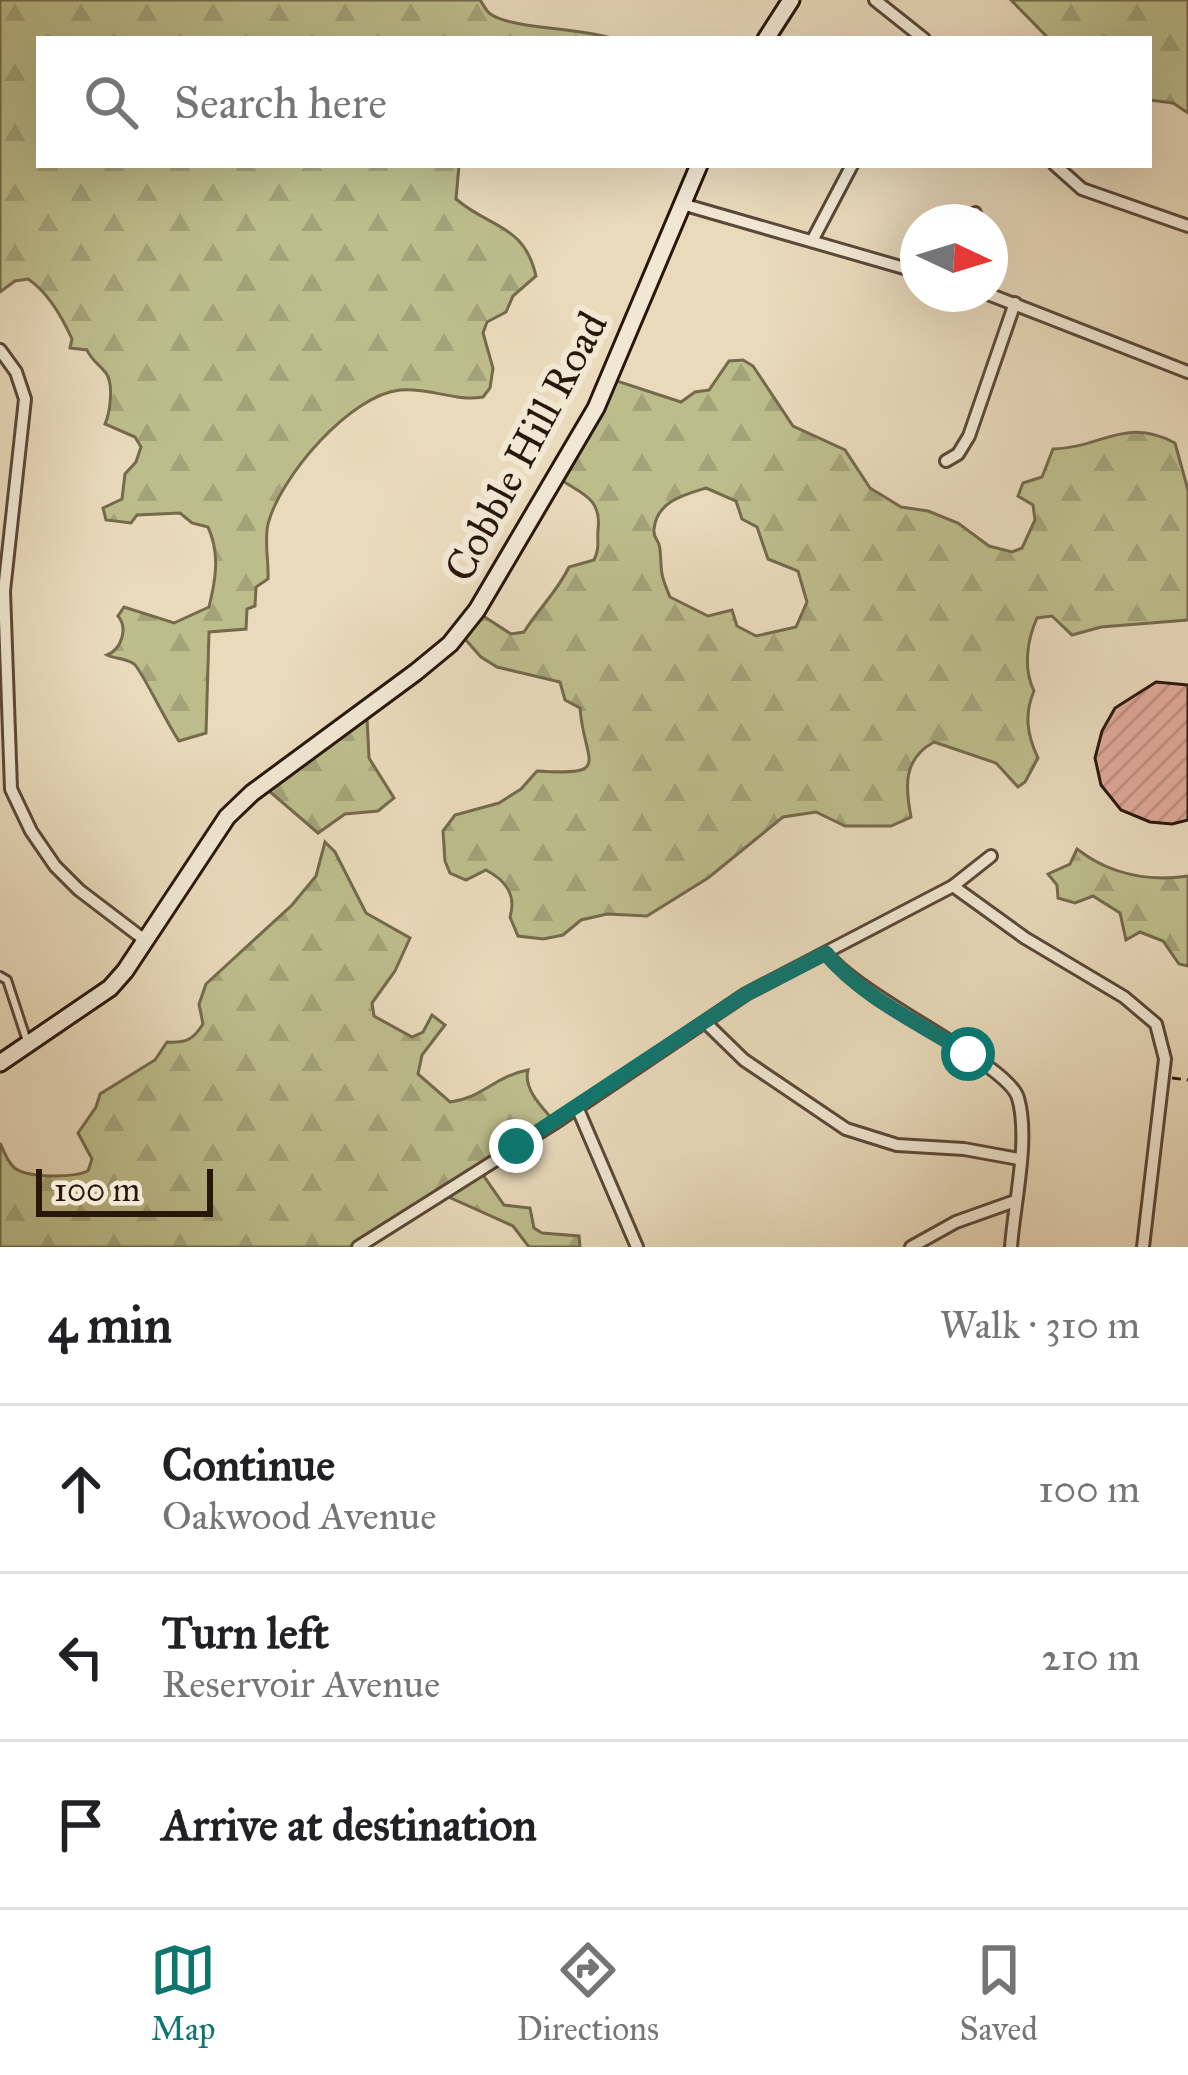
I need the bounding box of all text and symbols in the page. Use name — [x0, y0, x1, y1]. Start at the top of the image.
search box — [36, 36, 1152, 168]
icon: search — [78, 69, 144, 135]
text: Search here — [174, 75, 387, 130]
north arrow — [900, 204, 1008, 312]
street label: Cobble Hill Road — [433, 303, 619, 590]
route start — [941, 1027, 995, 1081]
route end — [489, 1119, 543, 1173]
scale bar — [36, 1163, 213, 1216]
text: 100 m — [54, 1170, 140, 1210]
text: 4 min — [48, 1294, 172, 1356]
text: Walk · 310 m — [940, 1301, 1140, 1349]
text: Continue — [162, 1437, 335, 1492]
icon: ahead — [48, 1456, 114, 1522]
text: 100 m — [1038, 1465, 1140, 1513]
text: Oakwood Avenue — [162, 1492, 437, 1540]
text: Turn left — [162, 1605, 329, 1660]
icon: left — [48, 1624, 114, 1690]
text: 210 m — [1042, 1633, 1140, 1681]
text: Reservoir Avenue — [162, 1660, 440, 1708]
icon: arrive — [48, 1792, 114, 1858]
text: Arrive at destination — [162, 1797, 537, 1852]
tab: Map — [150, 1937, 216, 2049]
tab: Directions — [517, 1937, 659, 2049]
tab: Saved — [959, 1937, 1038, 2049]

